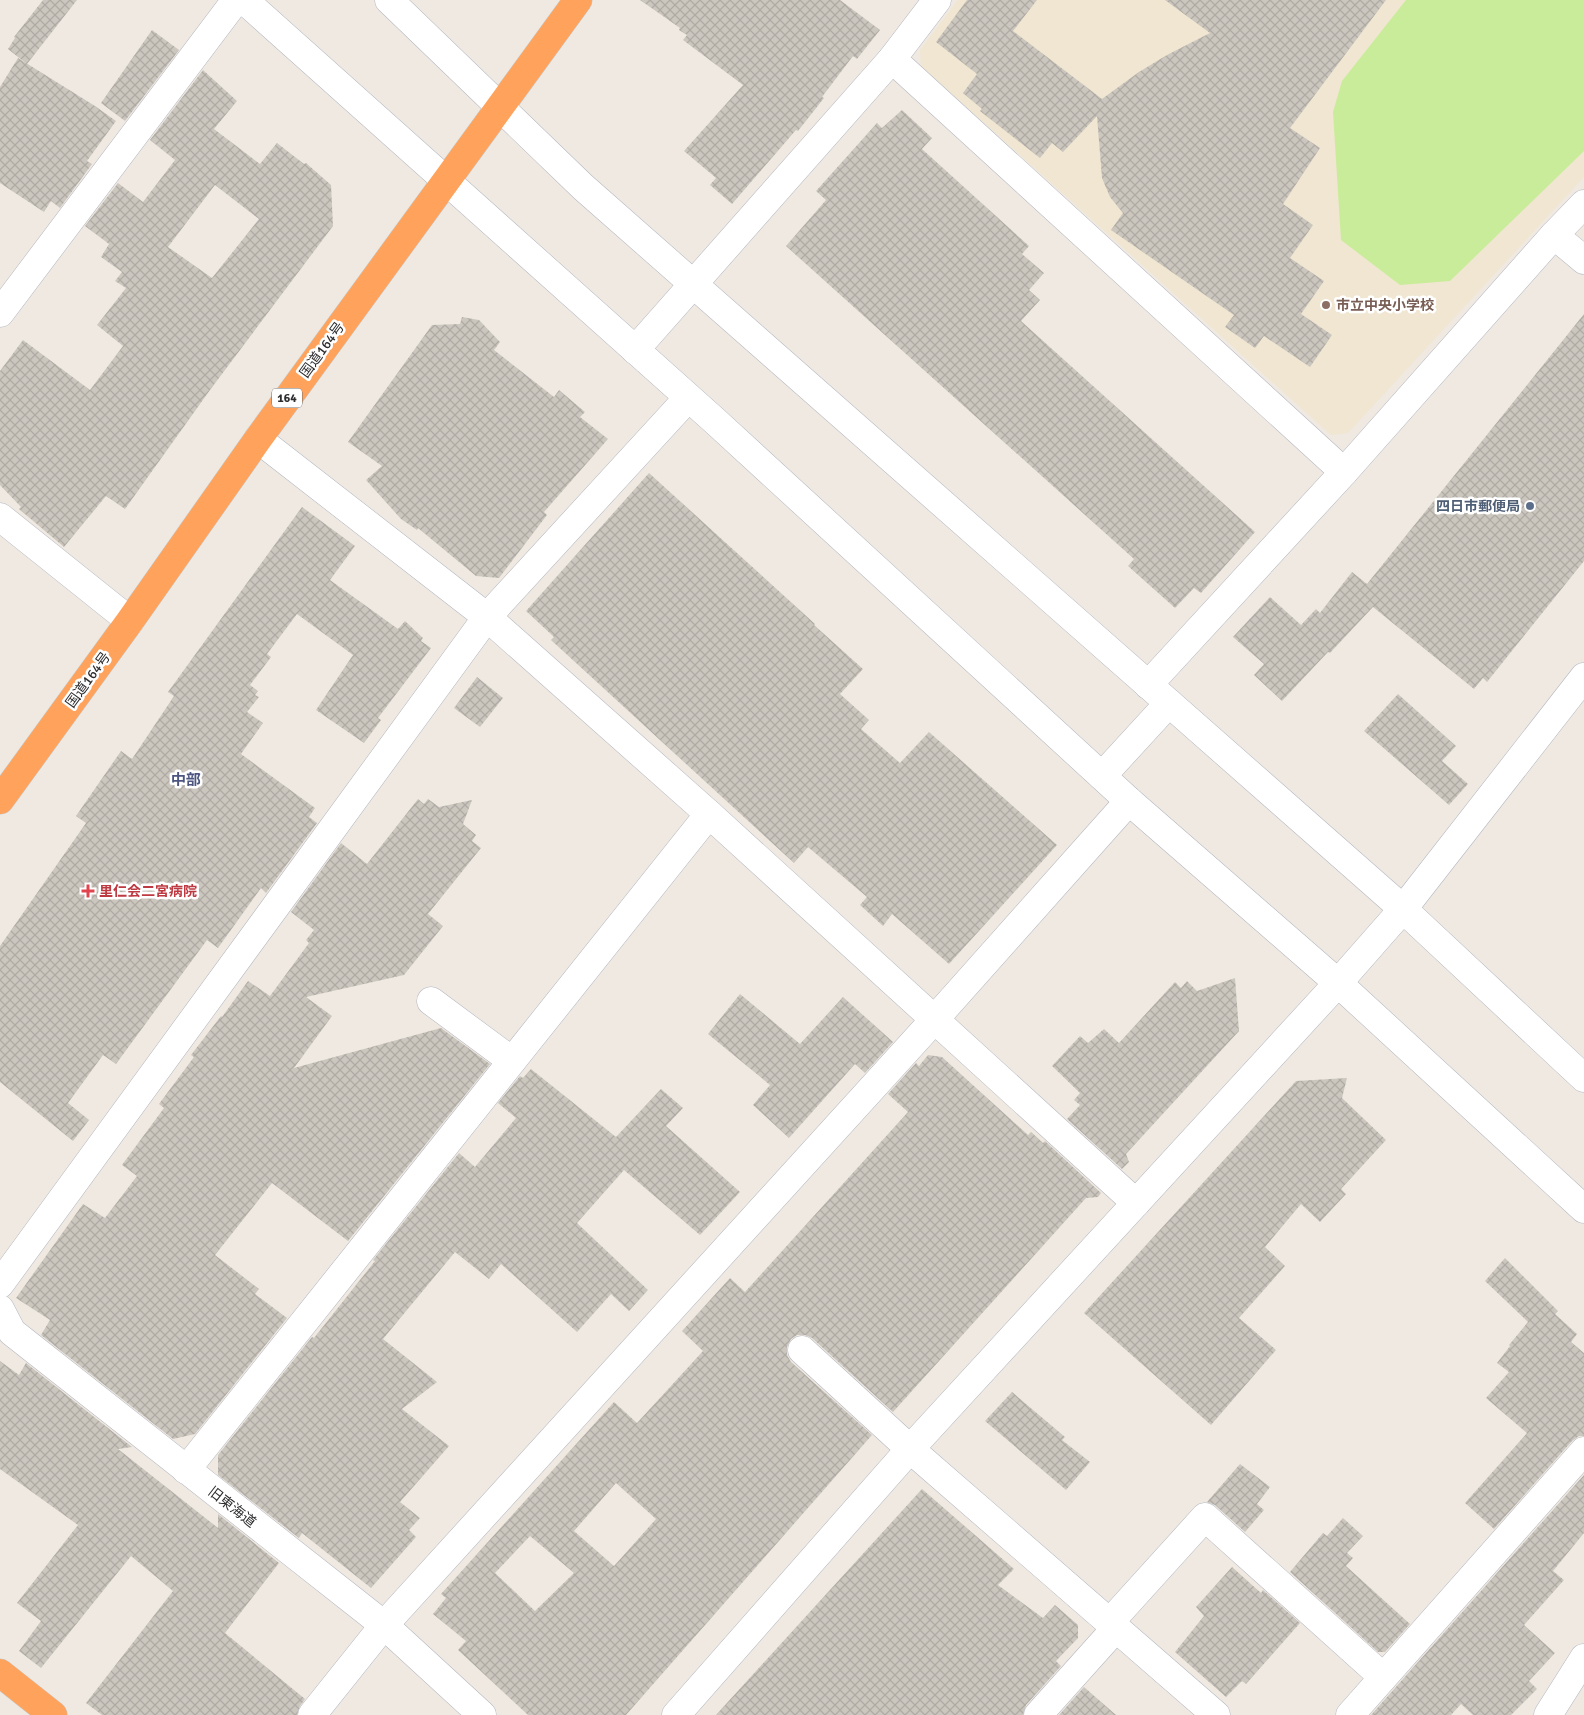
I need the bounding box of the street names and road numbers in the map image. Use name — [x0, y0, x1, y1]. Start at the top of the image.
street label: 国道164号 — [296, 319, 348, 381]
road number: 164 — [272, 388, 302, 408]
street label: 国道164号 — [62, 649, 114, 711]
street label: 旧東海道 — [205, 1483, 259, 1531]

